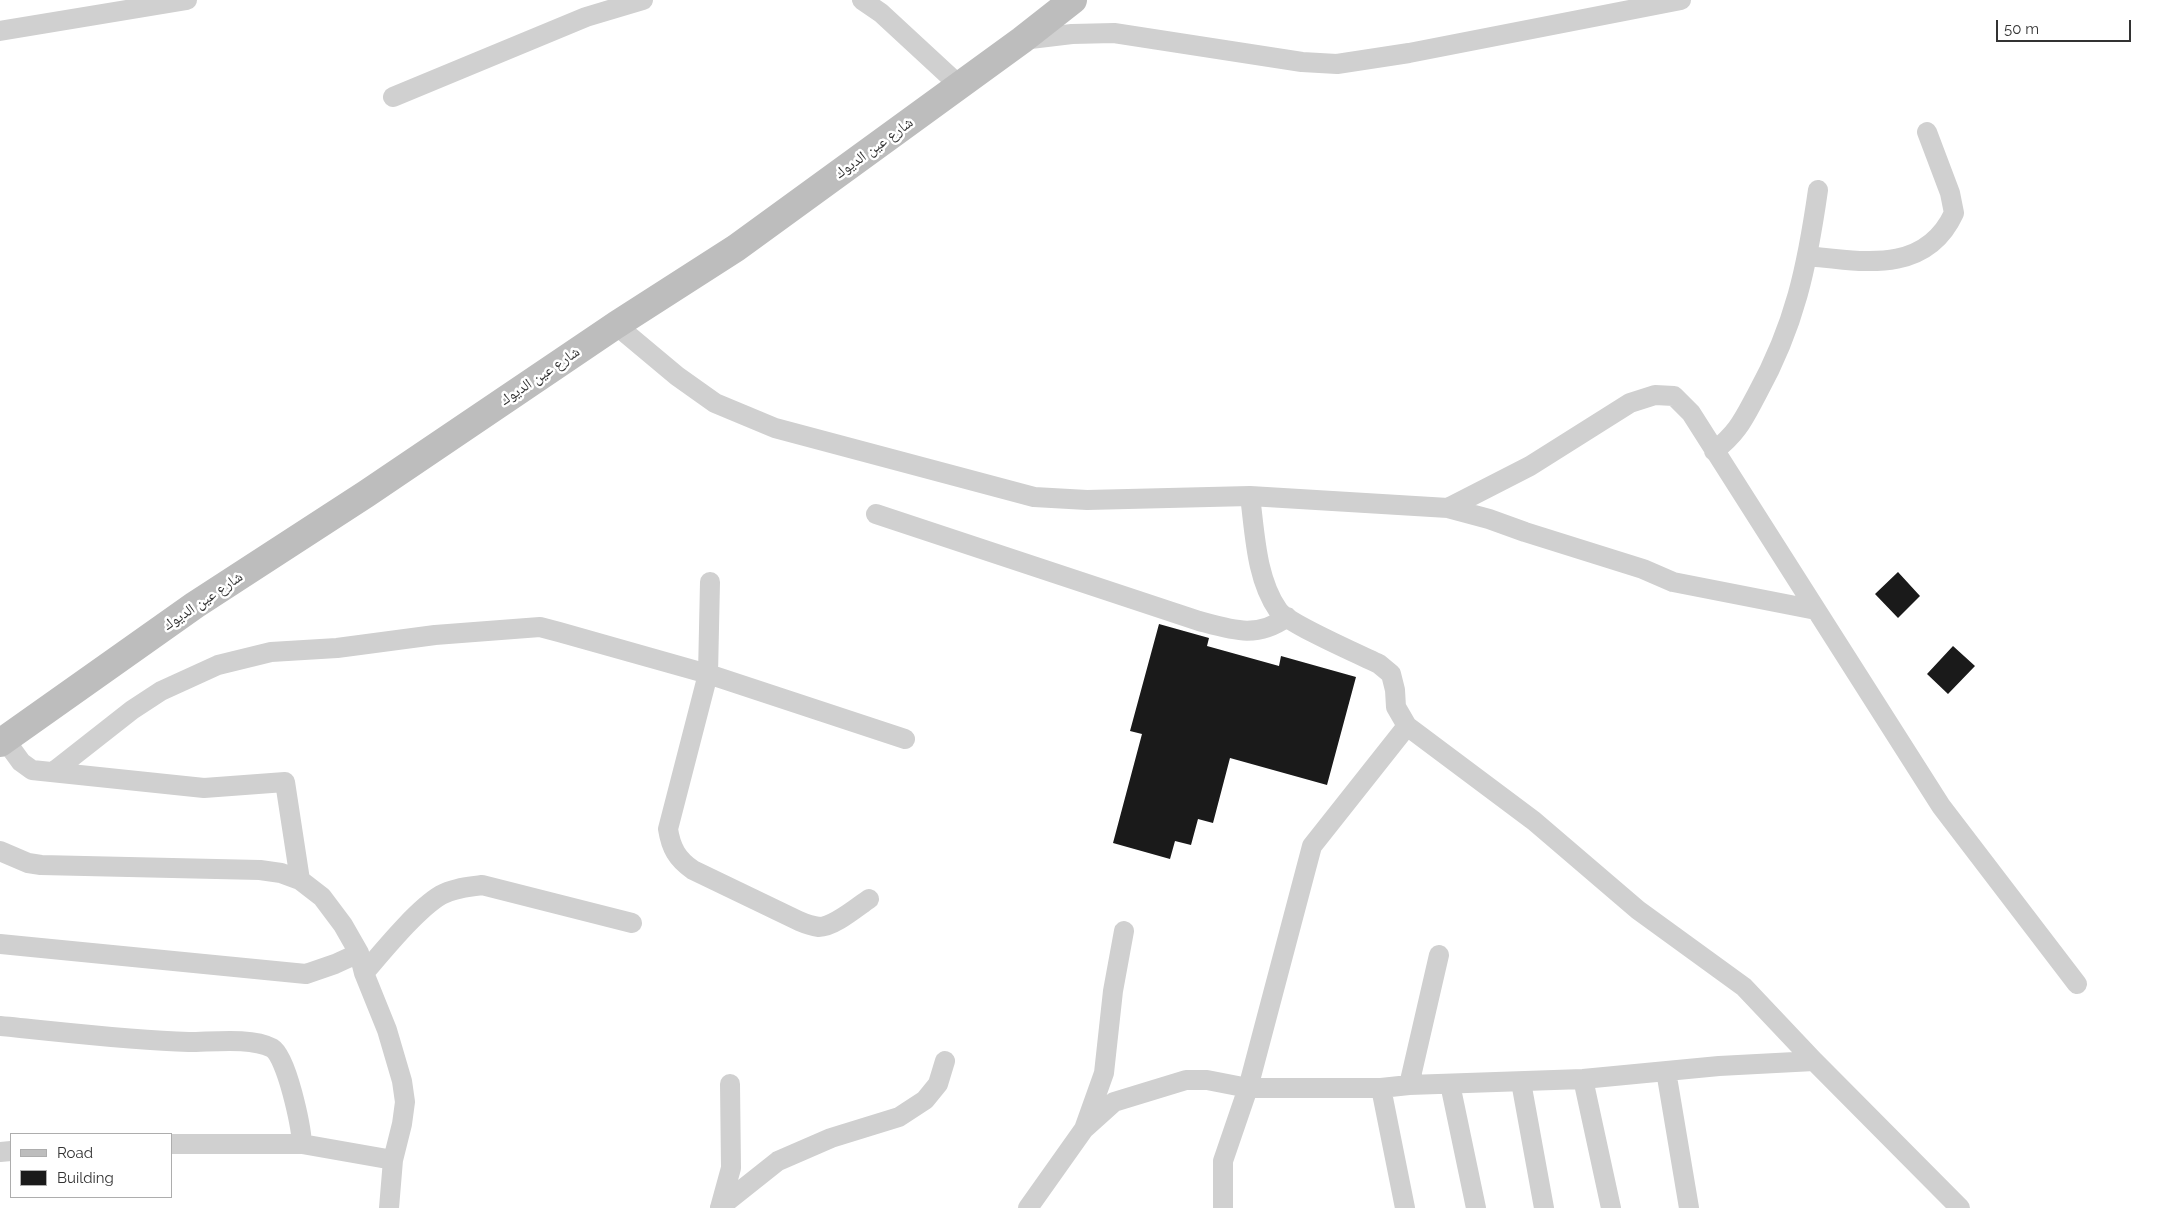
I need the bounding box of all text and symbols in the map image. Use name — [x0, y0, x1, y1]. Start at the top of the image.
scale bar — [1999, 10, 2134, 42]
text: 50 m — [2004, 20, 2039, 38]
street label: شارع عين الديوك — [831, 114, 917, 182]
street label: شارع عين الديوك — [497, 343, 583, 409]
street label: شارع عين الديوك — [160, 568, 246, 634]
legend — [10, 1133, 172, 1198]
text: Road — [57, 1144, 93, 1162]
text: Building — [57, 1169, 114, 1187]

